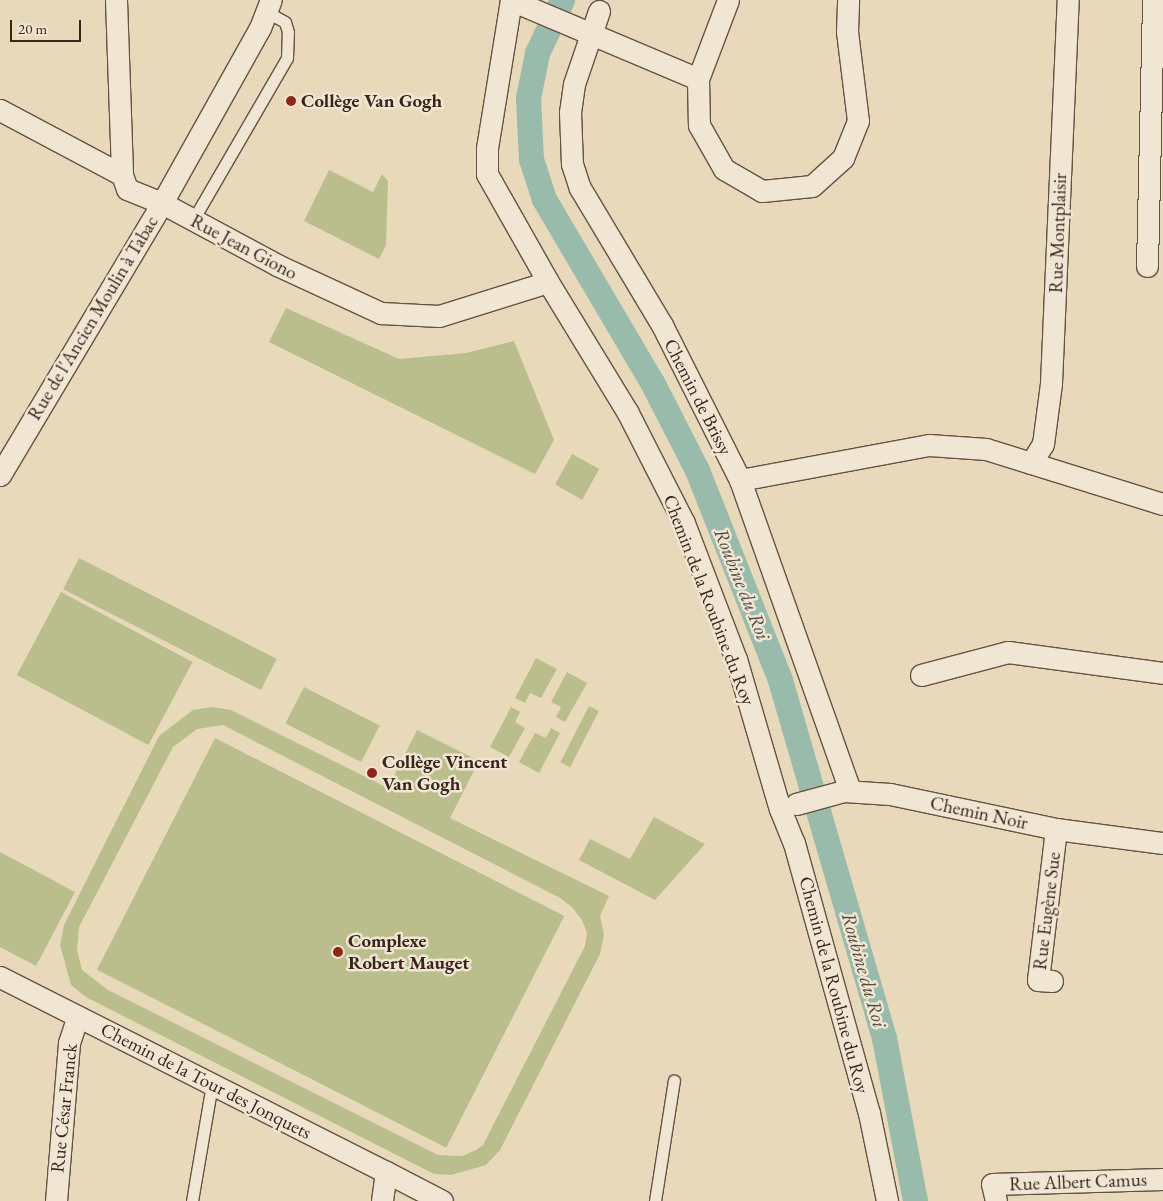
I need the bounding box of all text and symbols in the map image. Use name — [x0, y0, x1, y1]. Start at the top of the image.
scale bar — [12, 10, 84, 42]
text: 20 m — [18, 19, 47, 38]
place label: Collège Van Gogh — [301, 90, 442, 112]
marker: Collège Van Gogh — [285, 95, 297, 107]
street label: Rue Montplaisir — [1045, 172, 1071, 294]
street label: Rue Jean Giono — [187, 209, 301, 285]
street label: Rue de l'Ancien Moulin à Tabac — [23, 212, 163, 424]
street label: Chemin de Brissy — [659, 335, 737, 459]
street label: Chemin de la Roubine du Roy — [658, 492, 760, 708]
water label: Roubine du Roi — [709, 524, 775, 644]
place label: Collège Vincent Van Gogh — [382, 751, 507, 795]
marker: Collège Vincent Van Gogh — [366, 767, 378, 779]
street label: Chemin Noir — [928, 792, 1030, 834]
street label: Rue Eugène Sue — [1028, 851, 1066, 971]
street label: Chemin de la Roubine du Roy — [794, 874, 874, 1096]
water label: Roubine du Roi — [836, 910, 892, 1030]
place label: Complexe Robert Mauget — [348, 930, 469, 974]
marker: Complexe Robert Mauget — [332, 946, 344, 958]
street label: Chemin de la Tour des Jonquets — [97, 1018, 315, 1144]
street label: Rue César Franck — [46, 1042, 82, 1174]
street label: Rue Albert Camus — [1009, 1168, 1147, 1196]

